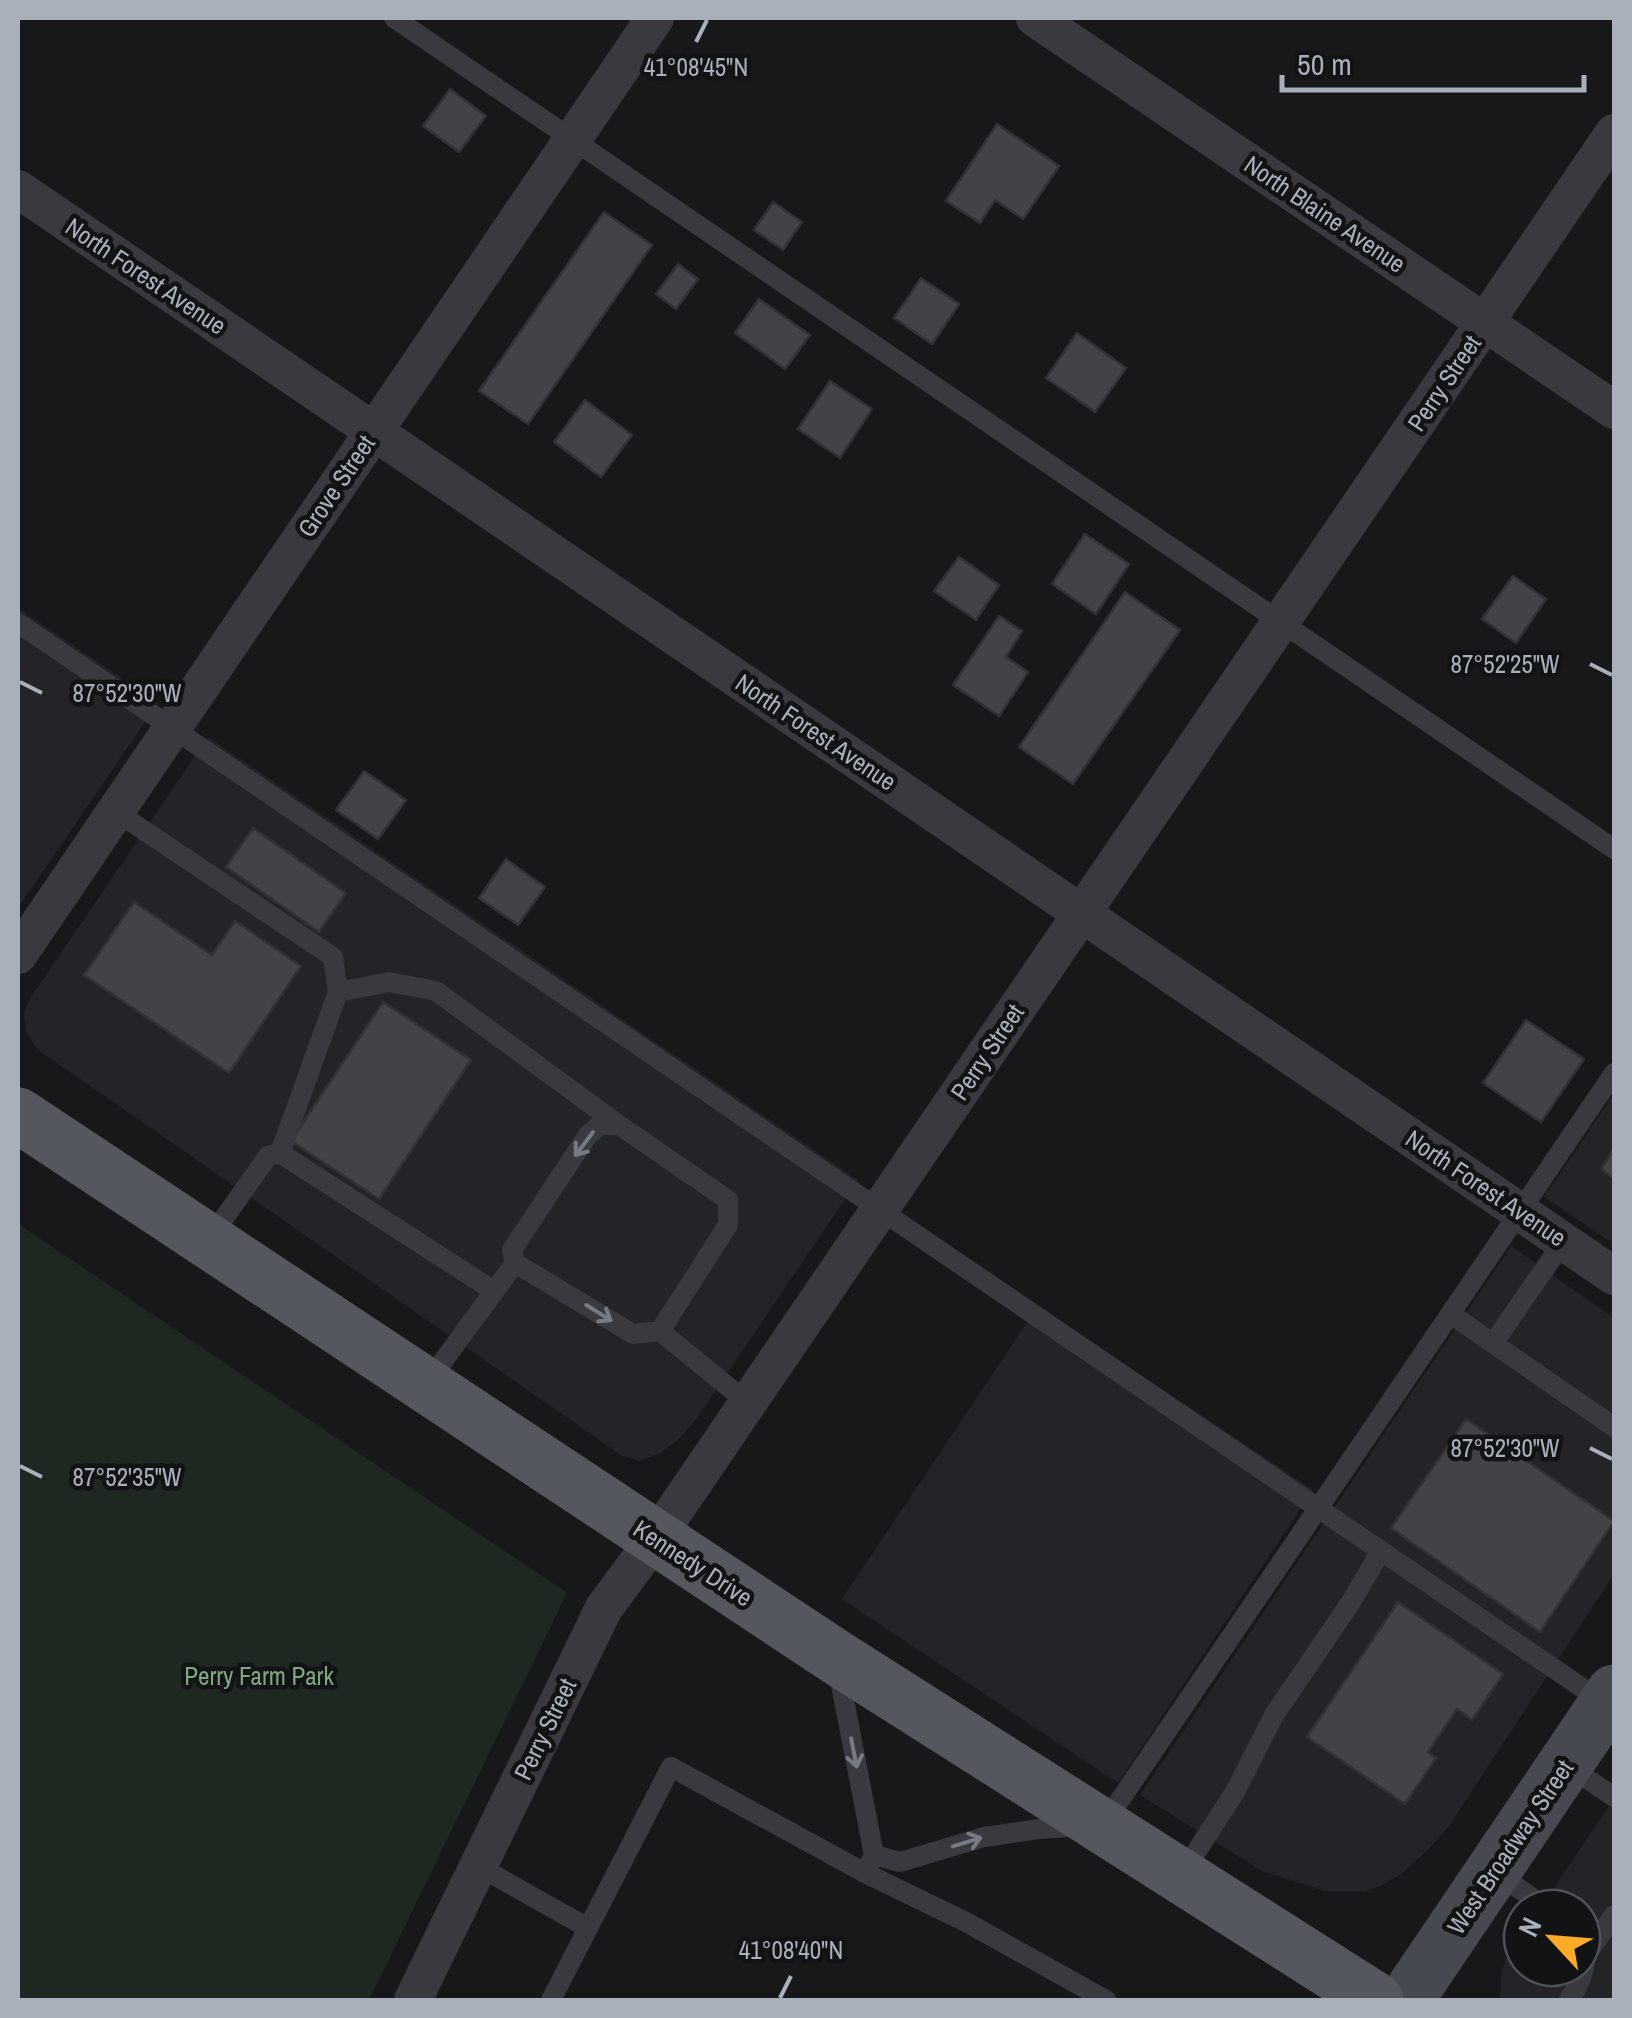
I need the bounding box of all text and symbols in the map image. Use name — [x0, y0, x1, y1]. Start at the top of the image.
scale bar — [1282, 30, 1584, 92]
text: 50 m — [1297, 44, 1352, 84]
text: 41°08'45"N — [644, 50, 748, 84]
street label: North Blaine Avenue — [1238, 147, 1412, 281]
street label: North Forest Avenue — [59, 210, 233, 342]
street label: Perry Street — [1399, 328, 1489, 438]
street label: Grove Street — [289, 428, 383, 544]
text: 87°52'25"W — [1451, 647, 1560, 681]
street label: North Forest Avenue — [729, 666, 903, 798]
text: 87°52'30"W — [73, 676, 182, 710]
street label: Perry Street — [942, 997, 1032, 1107]
street label: North Forest Avenue — [1399, 1122, 1573, 1254]
one-way arrow — [574, 1130, 596, 1156]
one-way arrow — [584, 1303, 613, 1323]
text: 87°52'30"W — [1451, 1431, 1560, 1465]
text: 87°52'35"W — [73, 1460, 182, 1494]
street label: Kennedy Drive — [627, 1512, 759, 1614]
park label: Perry Farm Park — [184, 1659, 334, 1693]
street label: Perry Street — [506, 1672, 584, 1786]
one-way arrow — [845, 1736, 864, 1769]
street label: West Broadway Street — [1439, 1753, 1581, 1941]
one-way arrow — [951, 1832, 982, 1850]
north arrow — [1502, 1888, 1602, 1988]
text: N — [1509, 1911, 1550, 1943]
text: 41°08'40"N — [739, 1933, 843, 1967]

